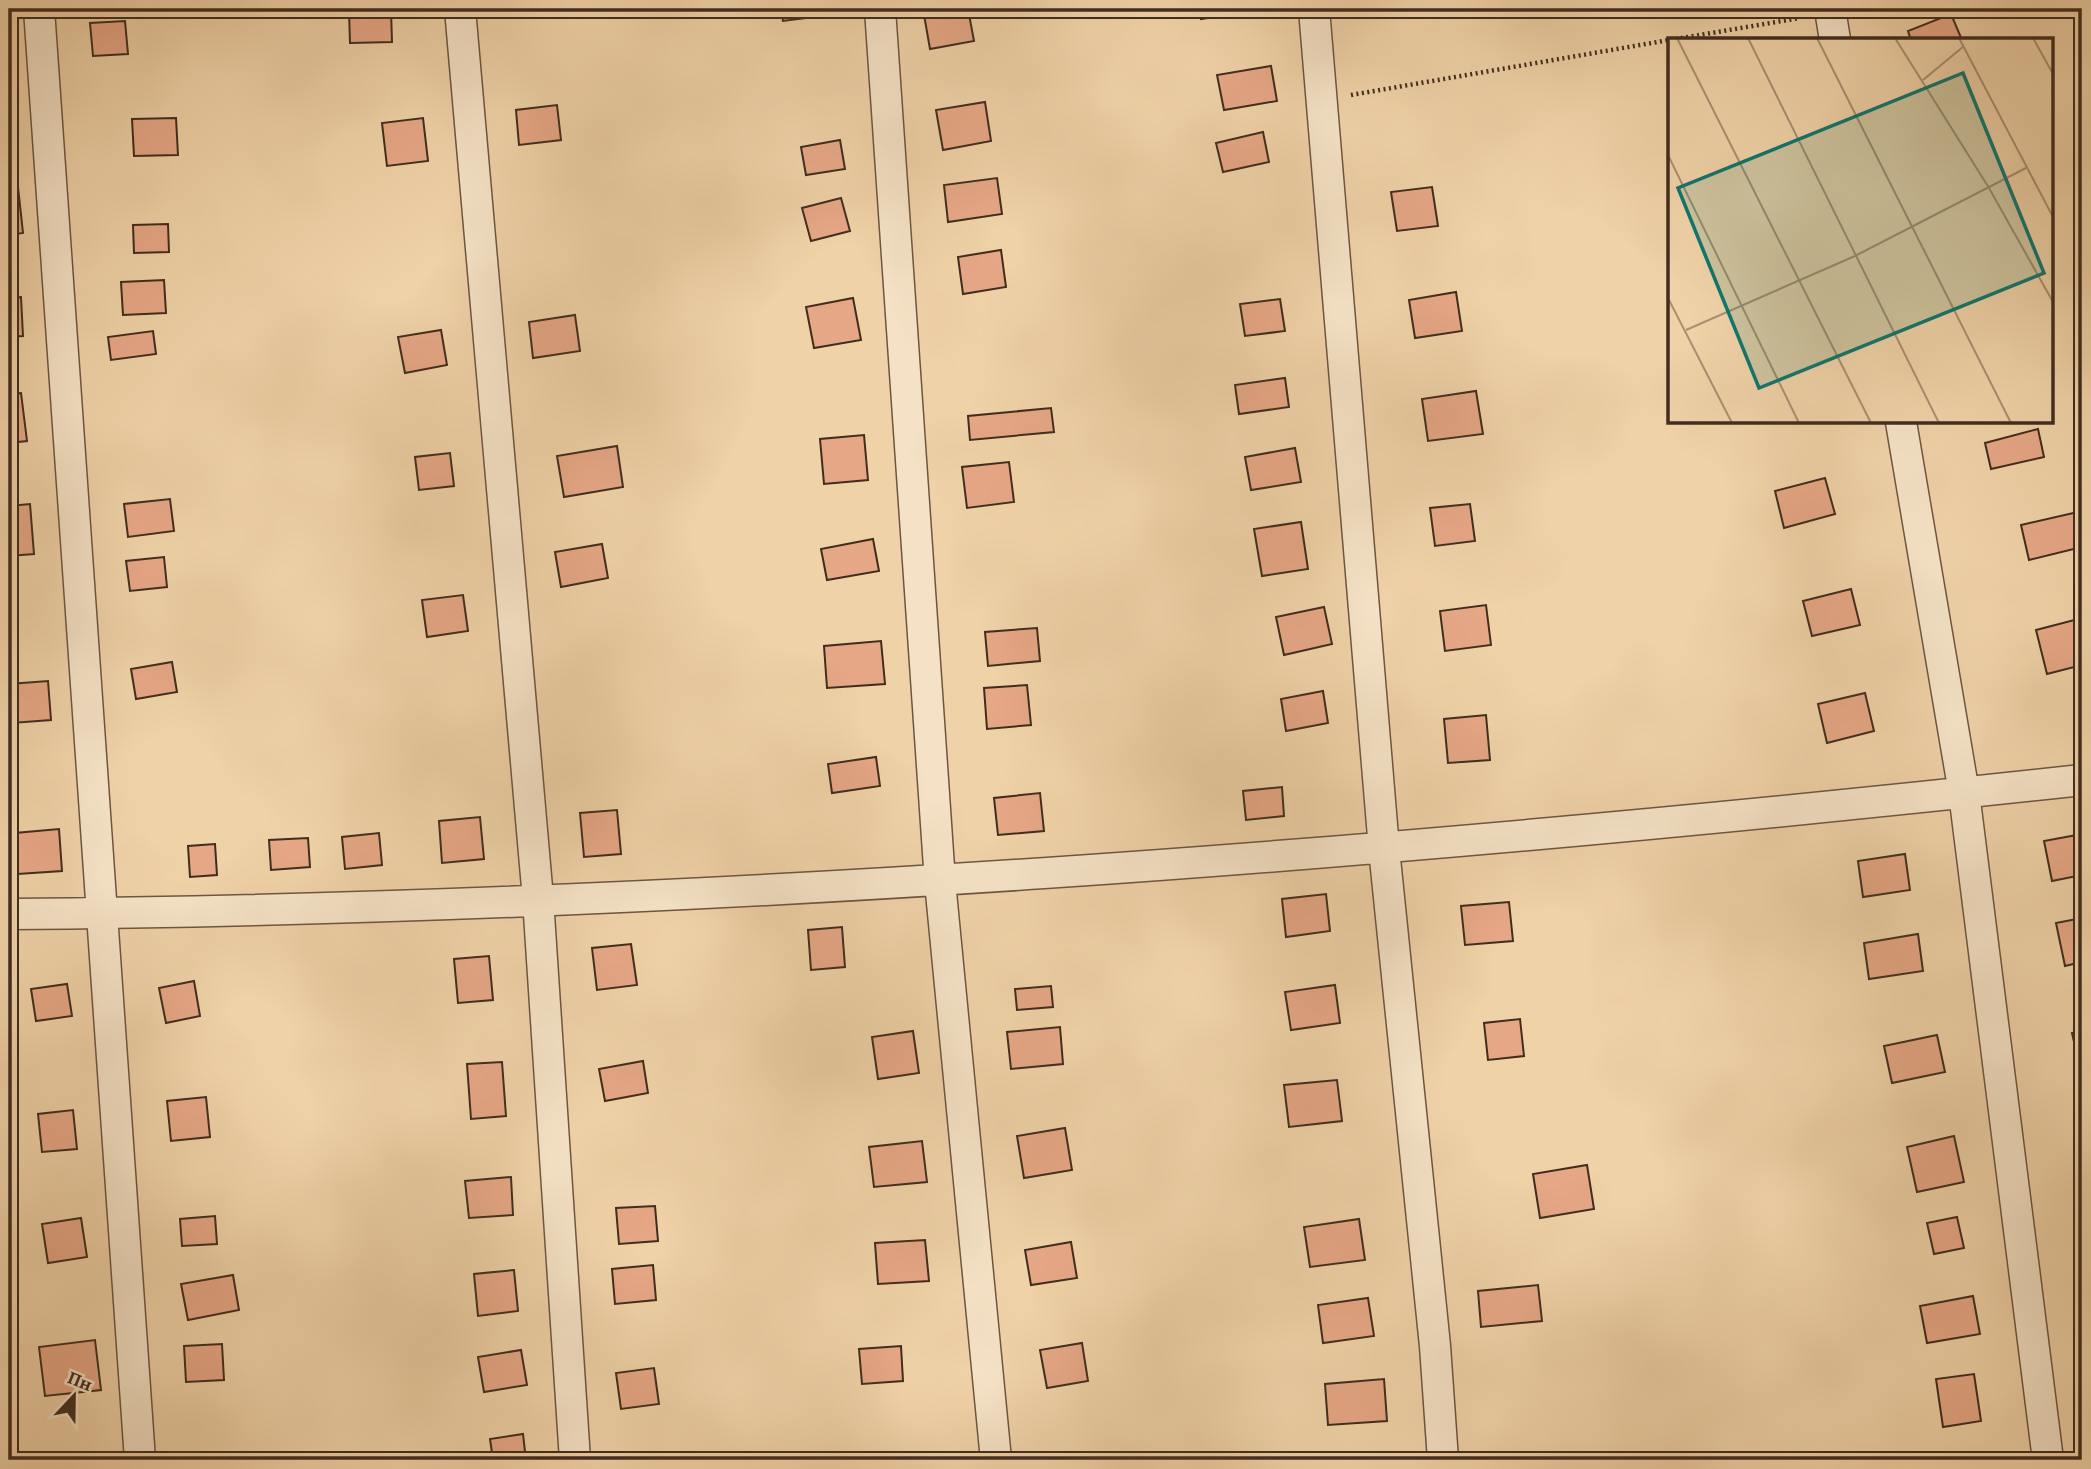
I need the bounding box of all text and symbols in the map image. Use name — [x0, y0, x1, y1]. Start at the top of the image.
inset map — [1668, 38, 2052, 424]
north arrow — [38, 1360, 108, 1430]
text: Пн — [64, 1363, 97, 1398]

